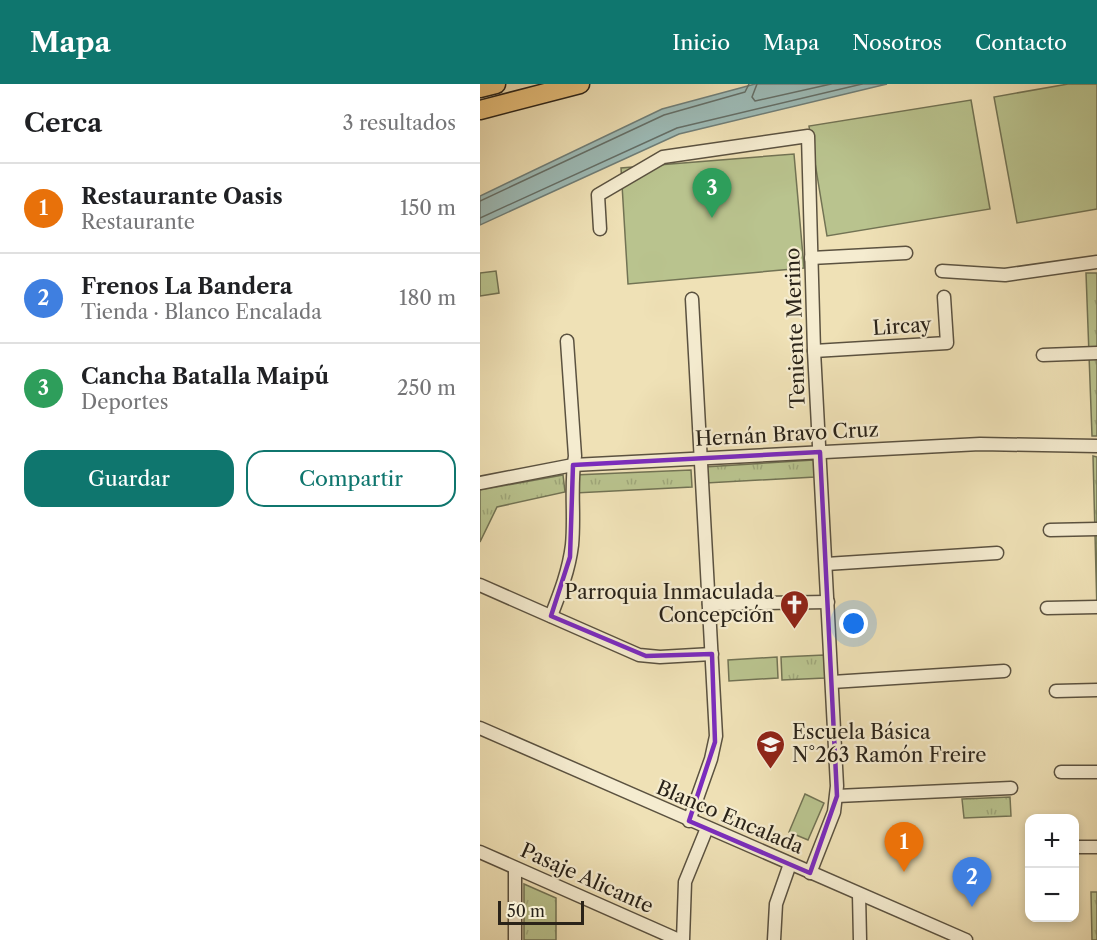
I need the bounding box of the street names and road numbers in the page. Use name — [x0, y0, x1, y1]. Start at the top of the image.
street label: Teniente Merino — [780, 247, 810, 409]
street label: Lircay — [872, 312, 933, 340]
street label: Hernán Bravo Cruz — [695, 417, 879, 451]
street label: Blanco Encalada — [653, 775, 808, 859]
street label: Pasaje Alicante — [517, 838, 657, 918]

